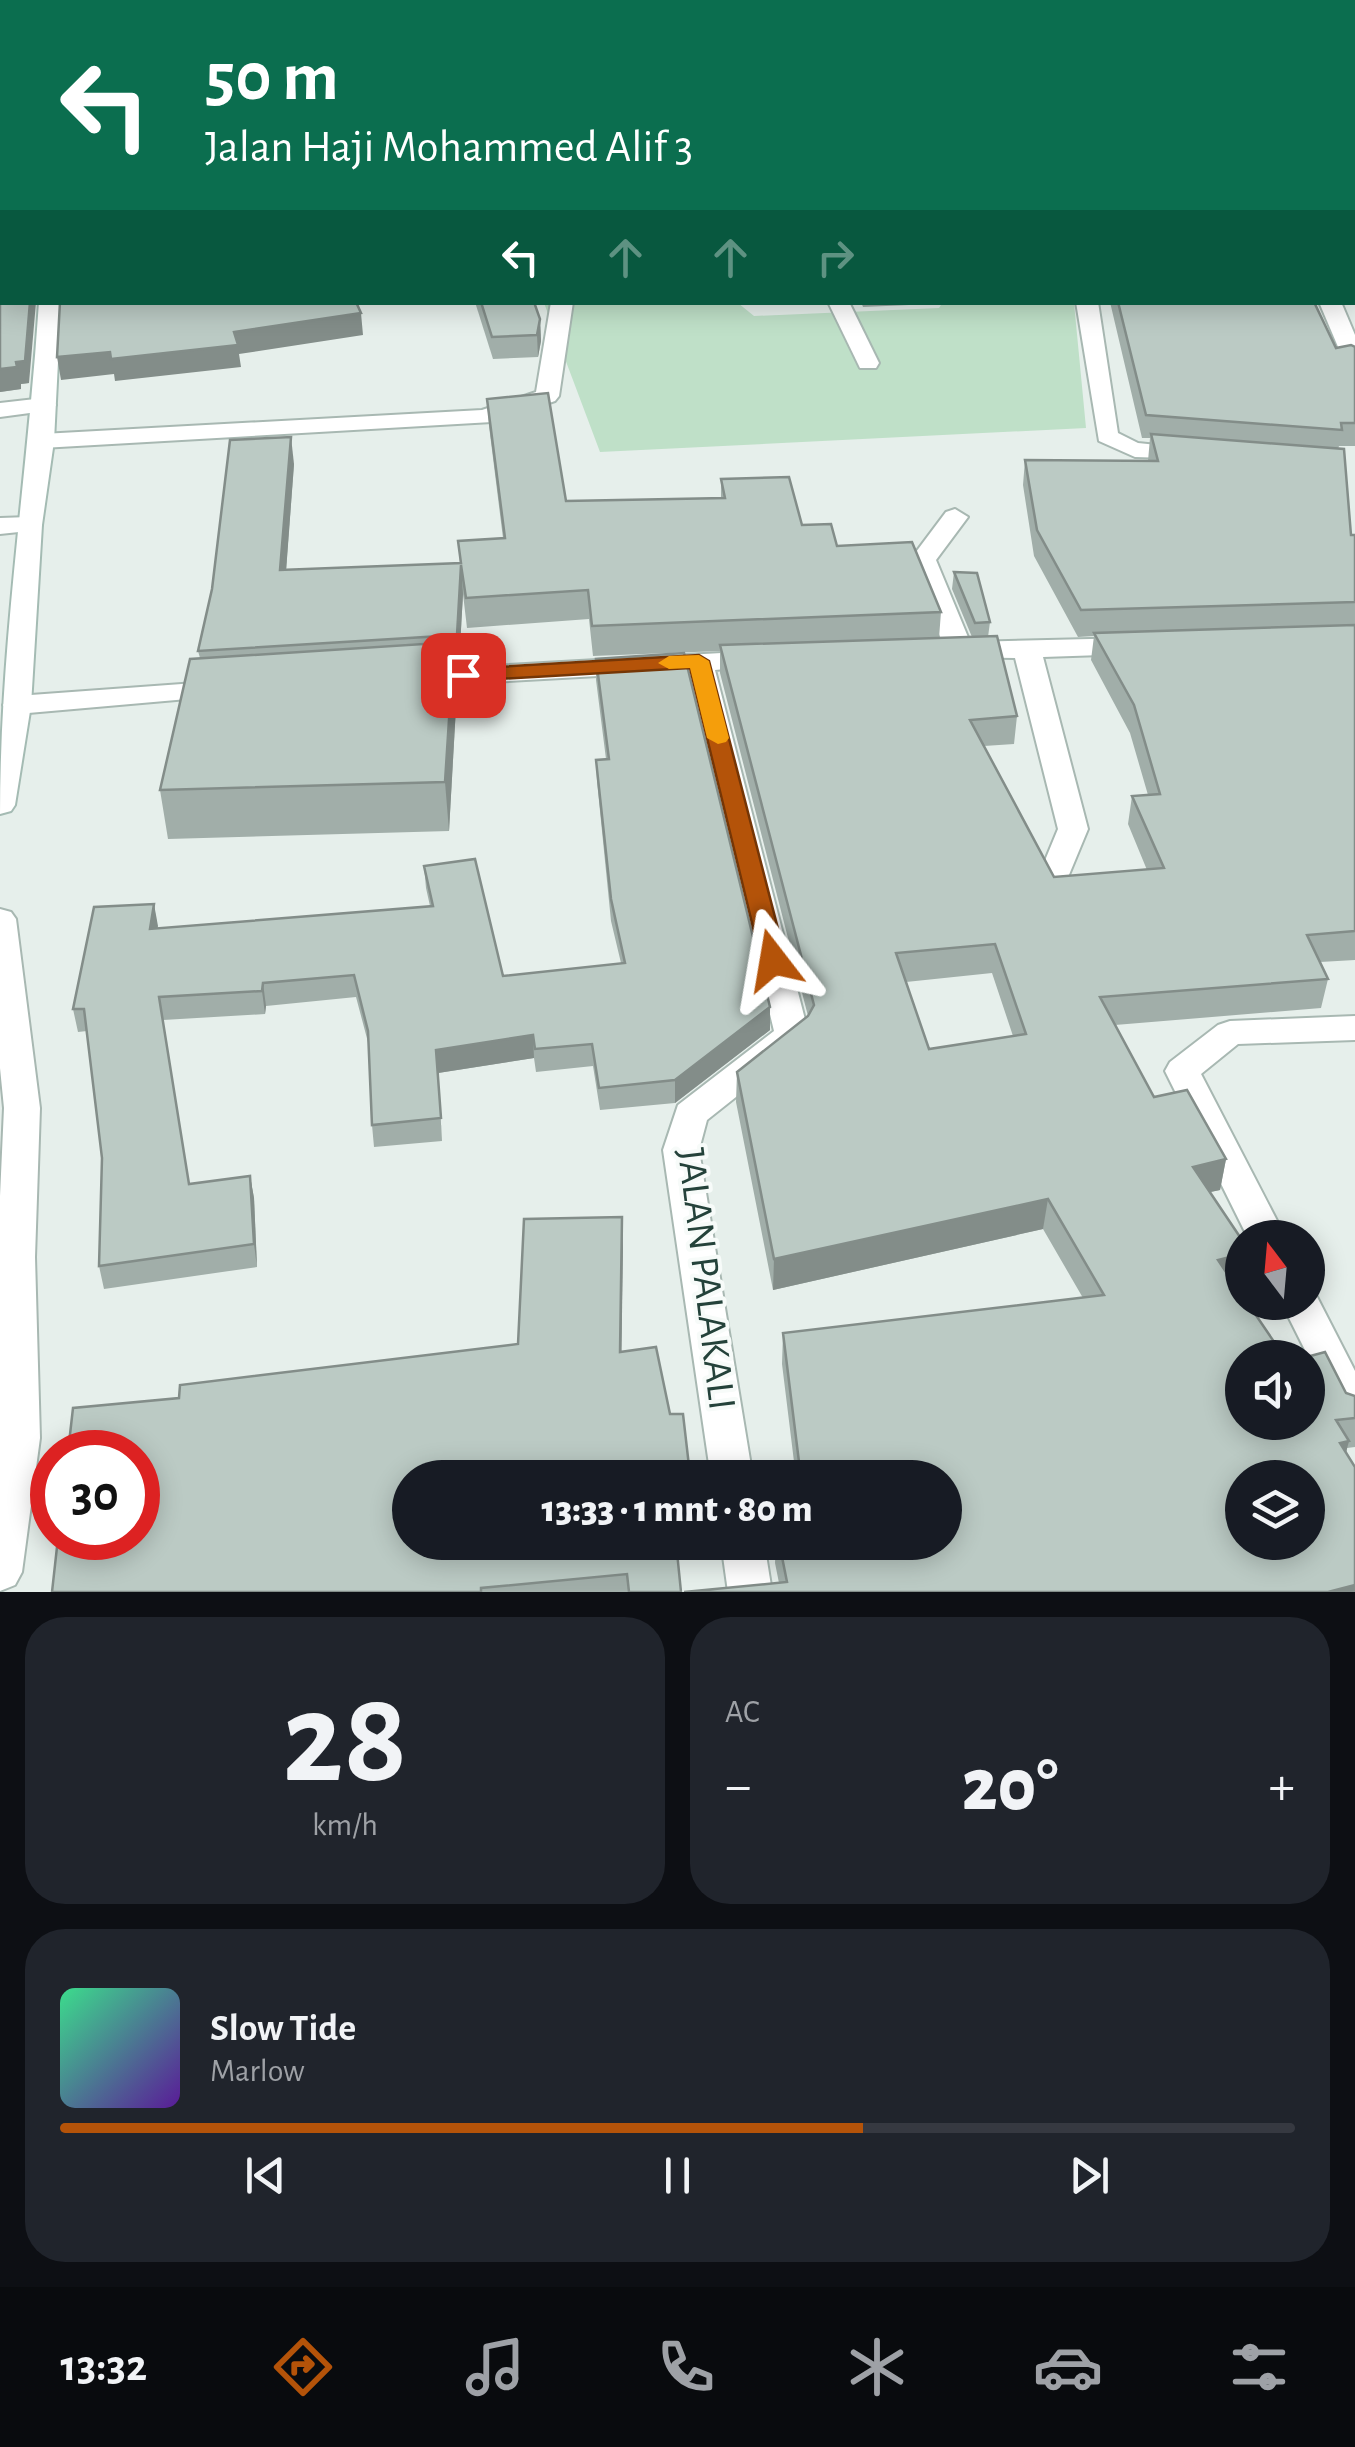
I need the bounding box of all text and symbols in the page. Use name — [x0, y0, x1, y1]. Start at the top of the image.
icon: left — [40, 40, 170, 170]
text: 50 m — [205, 43, 339, 113]
text: Jalan Haji Mohammed Alif 3 — [205, 125, 693, 170]
icon: left — [493, 230, 548, 285]
icon: ahead — [598, 230, 653, 285]
icon: ahead — [703, 230, 758, 285]
icon: right — [808, 230, 863, 285]
pin — [421, 633, 506, 718]
icon: arrive — [436, 648, 491, 703]
position arrow — [721, 908, 825, 1012]
street label: JALAN PALAKALI — [670, 1146, 742, 1412]
north arrow — [1225, 1220, 1325, 1320]
map controls — [1225, 1220, 1325, 1560]
button: sound — [1225, 1340, 1325, 1440]
speed limit sign: 30 — [30, 1430, 160, 1560]
button: layers — [1225, 1460, 1325, 1560]
text: 13:33 · 1 mnt · 80 m — [542, 1491, 812, 1529]
text: 28 — [282, 1676, 408, 1806]
text: AC — [725, 1696, 760, 1728]
text: 20° — [962, 1749, 1058, 1824]
text: − — [725, 1759, 751, 1814]
text: + — [1269, 1759, 1295, 1814]
text: km/h — [312, 1809, 378, 1841]
text: Slow Tide — [210, 2010, 356, 2048]
text: Marlow — [210, 2055, 305, 2087]
icon: previous — [238, 2148, 293, 2203]
icon: pause — [650, 2148, 705, 2203]
icon: next — [1062, 2148, 1117, 2203]
icon: directions — [268, 2332, 338, 2402]
icon: music — [460, 2332, 530, 2402]
icon: phone — [651, 2332, 721, 2402]
icon: climate — [842, 2332, 912, 2402]
icon: car — [1033, 2332, 1103, 2402]
icon: filters — [1224, 2332, 1294, 2402]
text: 13:32 — [61, 2344, 147, 2389]

